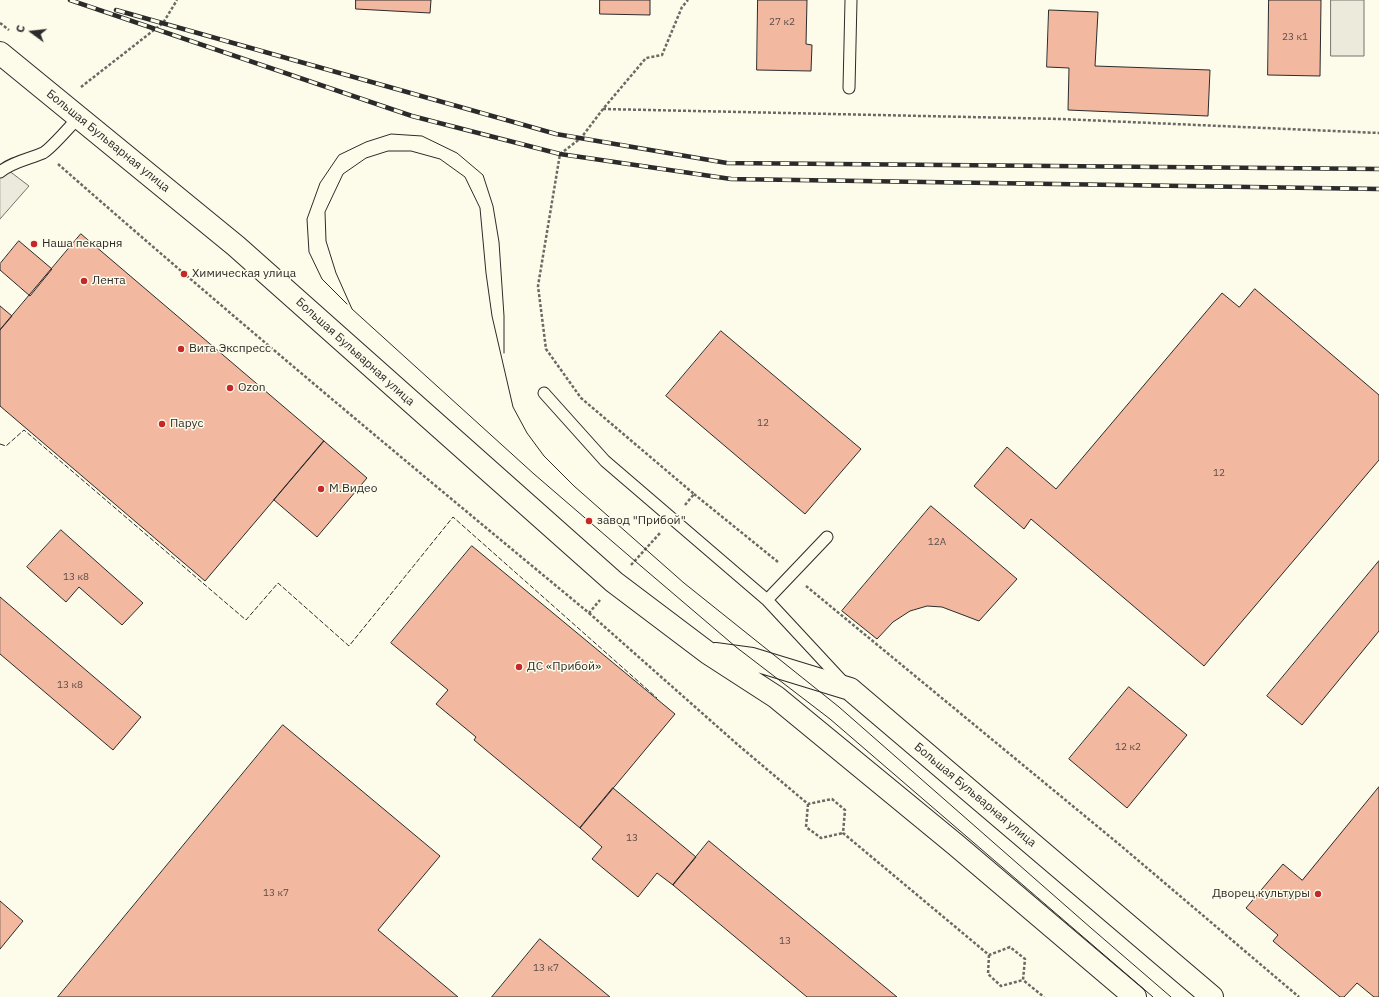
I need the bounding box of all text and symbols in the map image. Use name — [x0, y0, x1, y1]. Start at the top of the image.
north arrow — [12, 12, 52, 52]
house number: 27 к2 — [769, 16, 795, 28]
text: С — [13, 24, 28, 34]
house number: 23 к1 — [1282, 31, 1308, 43]
street label: Большая Бульварная улица — [43, 87, 173, 195]
place label: Наша пекарня — [42, 237, 122, 251]
marker: Наша пекарня — [29, 239, 39, 249]
place label: Химическая улица — [192, 267, 296, 281]
marker: Химическая улица — [179, 269, 189, 279]
place label: Лента — [92, 274, 126, 288]
marker: Лента — [79, 276, 89, 286]
street label: Большая Бульварная улица — [293, 295, 417, 409]
place label: Вита Экспресс — [189, 342, 271, 356]
marker: Вита Экспресс — [176, 344, 186, 354]
place label: Ozon — [238, 381, 265, 395]
marker: Ozon — [225, 383, 235, 393]
place label: Парус — [170, 417, 203, 431]
house number: 12 — [757, 417, 769, 429]
marker: Парус — [157, 419, 167, 429]
house number: 12 — [1213, 467, 1225, 479]
place label: М.Видео — [329, 482, 377, 496]
marker: М.Видео — [316, 484, 326, 494]
place label: завод "Прибой" — [597, 514, 686, 528]
marker: завод "Прибой" — [584, 516, 594, 526]
house number: 12А — [928, 536, 946, 548]
house number: 13 к8 — [63, 571, 89, 583]
place label: ДC «Прибой» — [527, 660, 601, 674]
marker: ДC «Прибой» — [514, 662, 524, 672]
house number: 13 к8 — [57, 679, 83, 691]
street label: Большая Бульварная улица — [911, 740, 1039, 850]
house number: 12 к2 — [1115, 741, 1141, 753]
house number: 13 — [626, 832, 638, 844]
house number: 13 к7 — [263, 887, 289, 899]
place label: Дворец культуры — [1212, 887, 1310, 901]
marker: Дворец культуры — [1313, 889, 1323, 899]
house number: 13 — [779, 935, 791, 947]
house number: 13 к7 — [533, 962, 559, 974]

